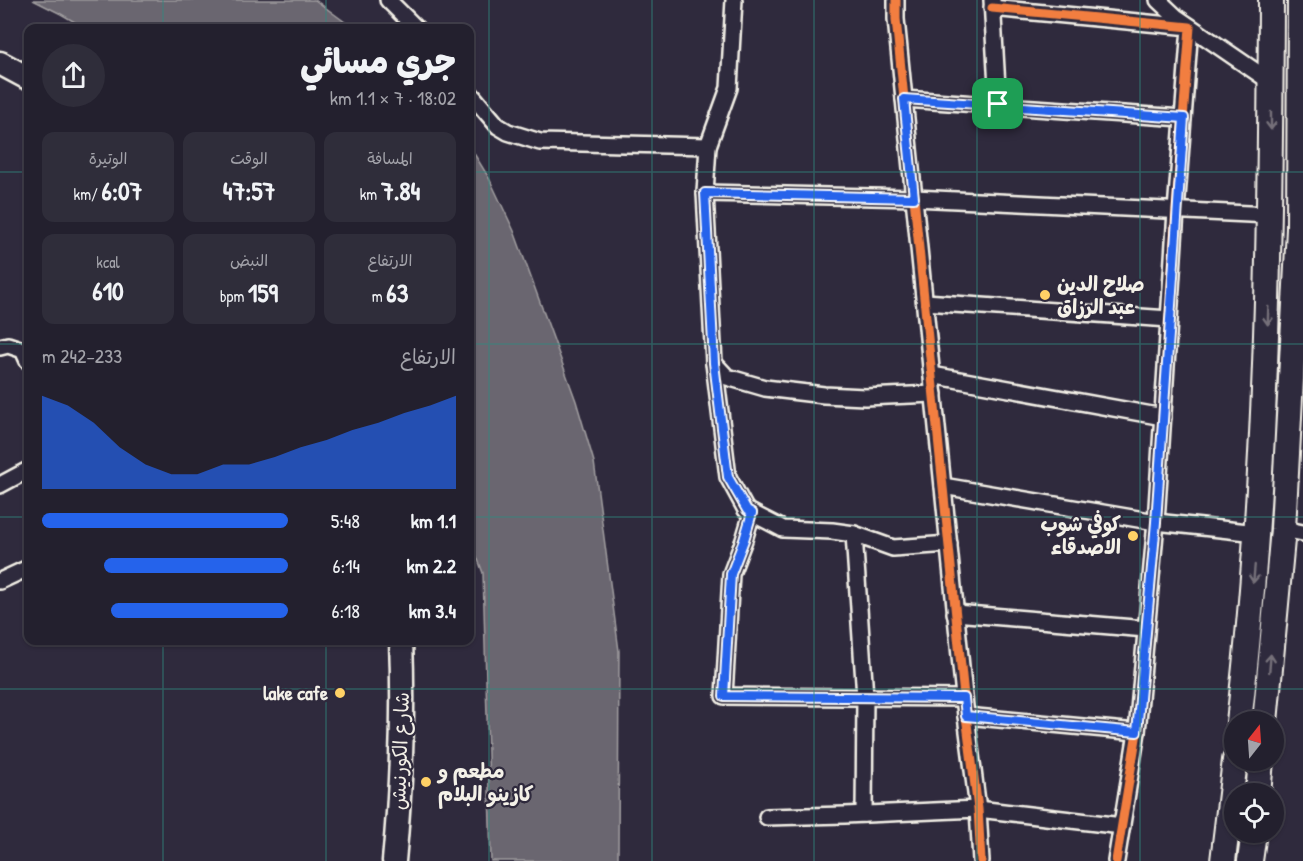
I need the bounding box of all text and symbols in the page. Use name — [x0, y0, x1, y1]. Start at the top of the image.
text: جري مسائي — [300, 39, 456, 83]
button: share — [42, 44, 105, 107]
pin — [972, 78, 1023, 129]
text: 18:02 · 7 × 1.1 km — [330, 84, 456, 111]
icon: arrive — [981, 87, 1014, 120]
one-way arrow — [1265, 111, 1277, 131]
text: الوتيرة — [89, 147, 127, 169]
text: الوقت — [230, 147, 268, 169]
text: المسافة — [367, 147, 413, 169]
text: 6:07 — [102, 173, 142, 208]
text: 47:57 — [223, 173, 275, 208]
text: 7.84 — [381, 173, 420, 208]
text: /km — [74, 183, 102, 205]
text: km — [360, 183, 381, 205]
text: النبض — [230, 249, 268, 271]
text: الارتفاع — [368, 249, 412, 271]
text: kcal — [96, 251, 120, 273]
place label: صلاح الدين عبد الرزاق — [1057, 270, 1145, 320]
text: 610 — [92, 273, 124, 308]
text: 159 — [248, 275, 278, 310]
text: 63 — [386, 275, 408, 310]
text: bpm — [220, 285, 248, 307]
text: m — [372, 285, 386, 307]
marker: صلاح الدين عبد الرزاق — [1038, 288, 1052, 302]
one-way arrow — [1262, 306, 1273, 326]
text: 233–242 m — [42, 342, 122, 369]
text: الارتفاع — [400, 343, 456, 370]
text: 5:48 — [331, 507, 360, 534]
text: 1.1 km — [411, 507, 456, 534]
place label: كوفي شوب الاصدقاء — [1041, 510, 1121, 560]
marker: كوفي شوب الاصدقاء — [1126, 529, 1140, 543]
text: 6:14 — [333, 552, 360, 579]
text: 2.2 km — [406, 552, 456, 579]
one-way arrow — [1248, 564, 1259, 583]
text: 6:18 — [331, 597, 360, 624]
text: 3.4 km — [409, 597, 456, 624]
one-way arrow — [1265, 654, 1276, 674]
place label: lake cafe — [263, 679, 328, 706]
marker: lake cafe — [333, 686, 347, 700]
street label: شارع الكورنيش — [384, 691, 416, 811]
north arrow — [1224, 711, 1284, 771]
map controls — [1224, 711, 1284, 843]
place label: مطعم و كازينو البلام — [436, 757, 533, 809]
marker: مطعم و كازينو البلام — [419, 775, 433, 789]
button: locate — [1224, 783, 1284, 843]

